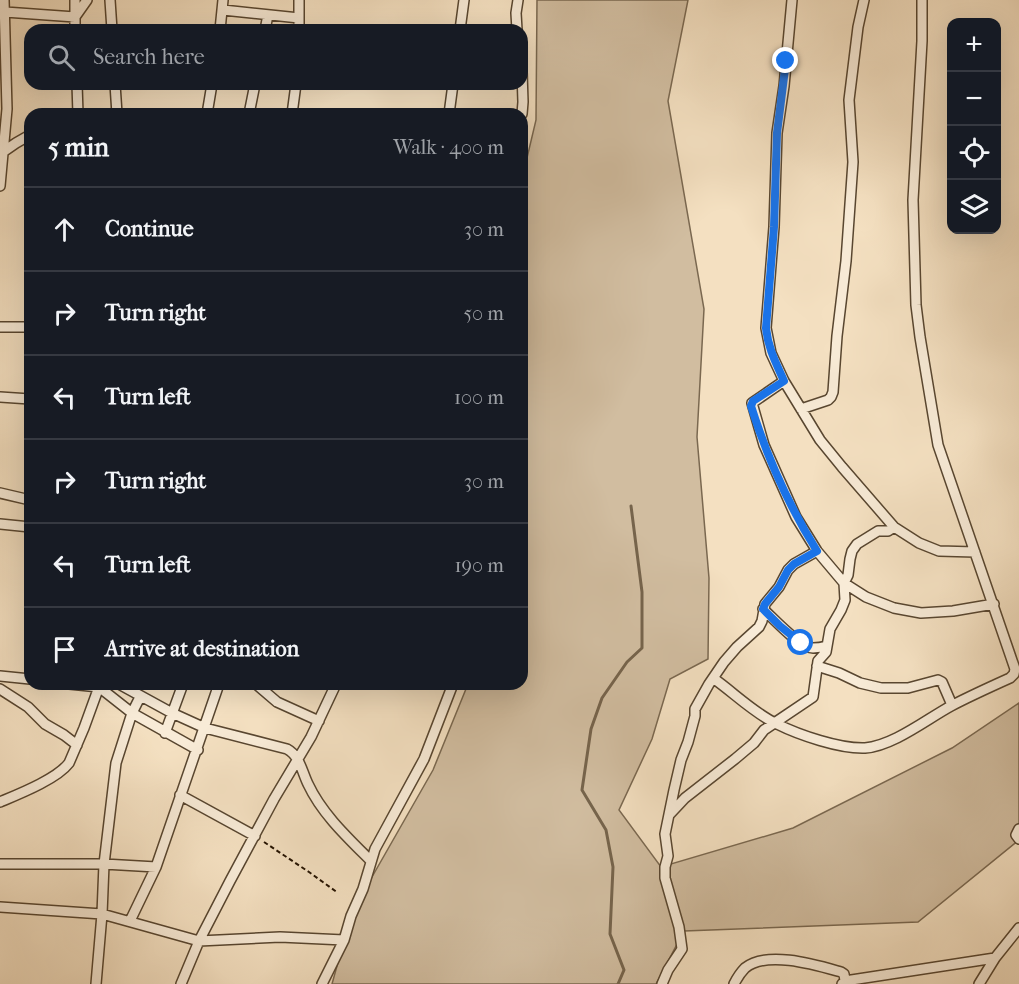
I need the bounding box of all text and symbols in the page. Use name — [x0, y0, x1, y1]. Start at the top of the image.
map controls — [947, 18, 1001, 234]
button: + — [947, 18, 1001, 72]
search box — [24, 24, 528, 90]
icon: search — [45, 41, 78, 74]
text: Search here — [93, 44, 205, 70]
route end — [772, 47, 798, 73]
button: − — [947, 72, 1001, 126]
button: locate — [947, 126, 1001, 180]
text: 5 min — [48, 132, 109, 163]
text: Walk · 400 m — [393, 136, 504, 159]
button: layers — [947, 180, 1001, 234]
icon: ahead — [48, 213, 81, 246]
text: Continue — [105, 216, 194, 242]
text: 30 m — [464, 218, 504, 241]
icon: right — [48, 297, 81, 330]
text: Turn right — [105, 300, 206, 326]
text: 50 m — [463, 302, 504, 325]
icon: left — [48, 381, 81, 414]
text: Turn left — [105, 384, 191, 410]
text: 100 m — [454, 386, 504, 409]
icon: right — [48, 465, 81, 498]
text: Turn right — [105, 468, 206, 494]
text: 30 m — [464, 470, 504, 493]
icon: left — [48, 549, 81, 582]
text: Turn left — [105, 552, 191, 578]
text: 190 m — [454, 554, 504, 577]
route start — [787, 629, 813, 655]
icon: arrive — [48, 633, 81, 666]
text: Arrive at destination — [105, 636, 299, 662]

